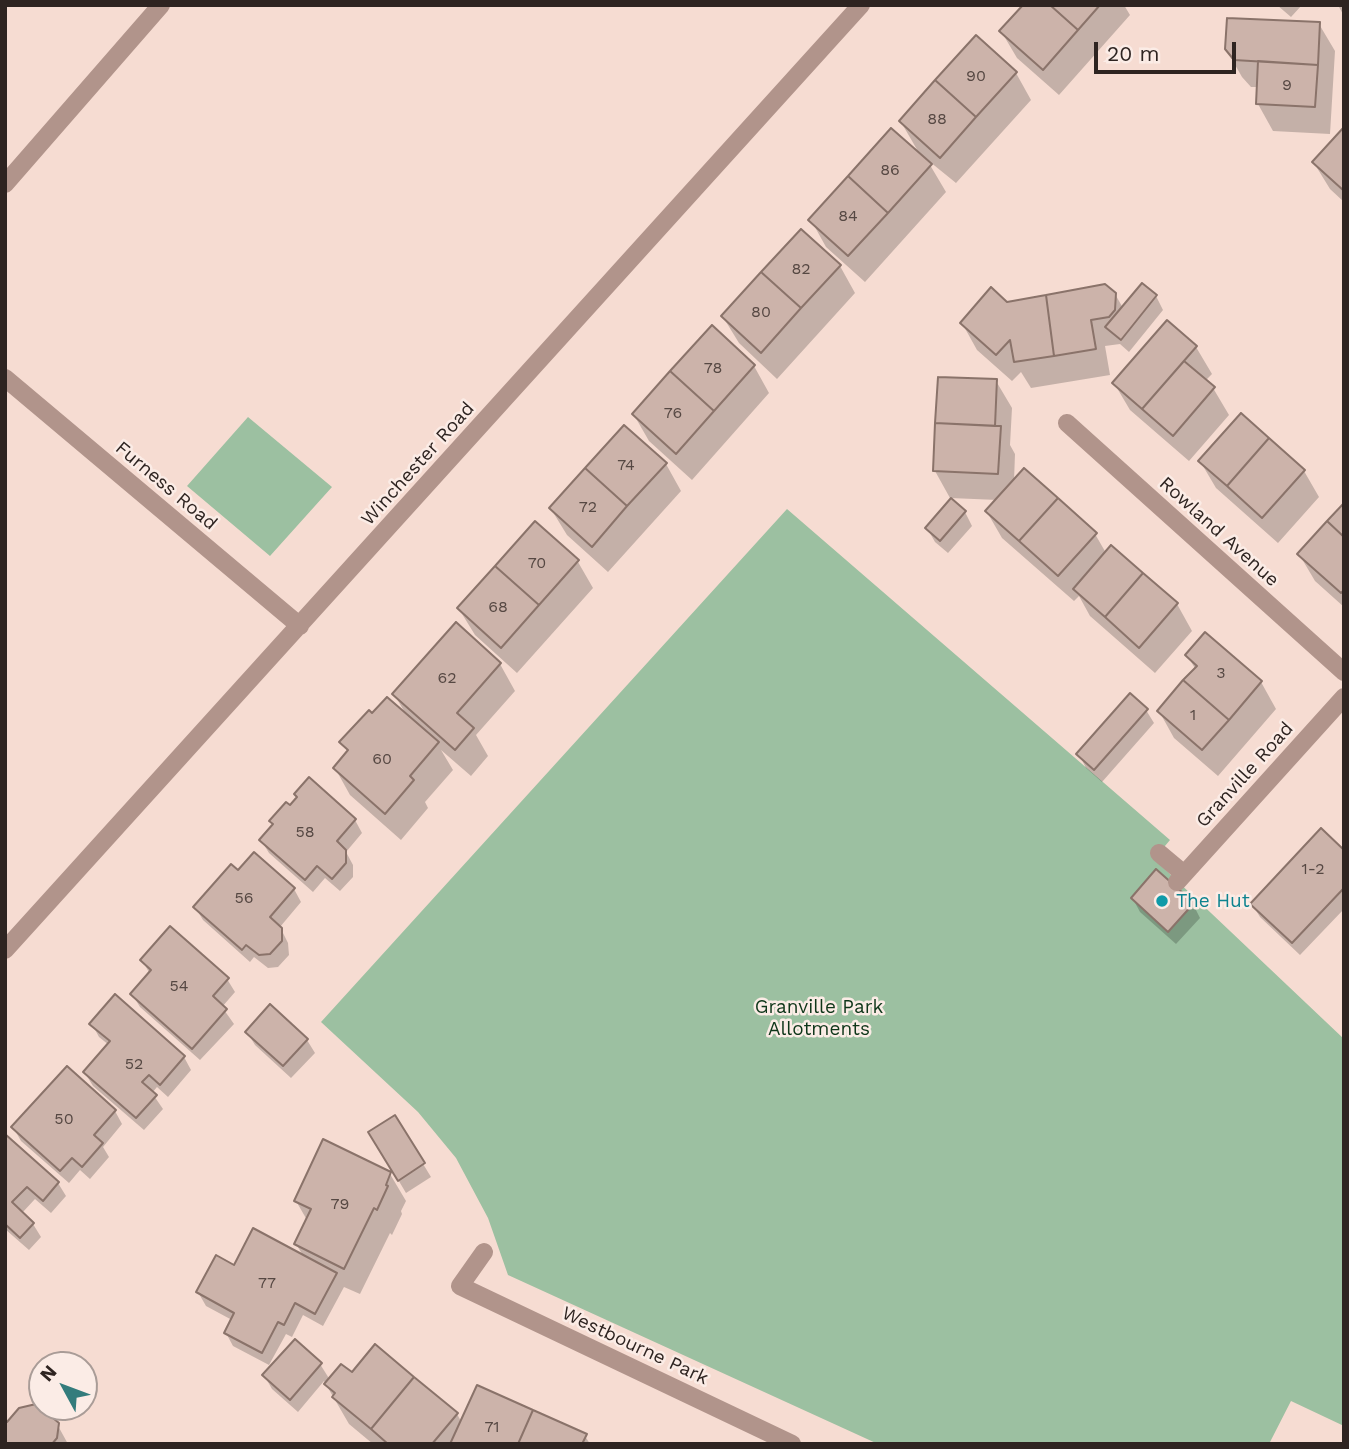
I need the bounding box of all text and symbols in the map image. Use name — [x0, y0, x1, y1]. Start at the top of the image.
scale bar — [1097, 28, 1239, 72]
text: 20 m — [1107, 41, 1159, 66]
house number: 90 — [966, 66, 986, 86]
house number: 9 — [1282, 75, 1292, 95]
house number: 88 — [927, 109, 947, 129]
house number: 86 — [880, 160, 900, 180]
house number: 84 — [838, 206, 858, 226]
house number: 82 — [791, 259, 811, 279]
house number: 80 — [751, 302, 771, 322]
house number: 78 — [704, 358, 722, 378]
street label: Winchester Road — [357, 398, 479, 530]
house number: 76 — [664, 403, 682, 423]
street label: Furness Road — [110, 437, 222, 535]
house number: 74 — [617, 455, 635, 475]
street label: Rowland Avenue — [1154, 472, 1284, 592]
house number: 72 — [579, 497, 597, 517]
house number: 70 — [528, 553, 546, 573]
house number: 68 — [488, 597, 508, 617]
house number: 3 — [1216, 663, 1226, 683]
house number: 62 — [437, 668, 457, 688]
house number: 1 — [1190, 705, 1196, 725]
street label: Granville Road — [1192, 718, 1298, 832]
house number: 60 — [372, 749, 392, 769]
house number: 58 — [295, 822, 315, 842]
house number: 1-2 — [1301, 859, 1325, 879]
house number: 56 — [234, 888, 254, 908]
place label: The Hut — [1176, 890, 1250, 912]
marker: The Hut — [1154, 893, 1170, 909]
house number: 54 — [169, 976, 189, 996]
park label: Granville Park Allotments — [755, 996, 883, 1040]
house number: 52 — [125, 1054, 143, 1074]
house number: 50 — [54, 1109, 74, 1129]
house number: 79 — [331, 1194, 349, 1214]
house number: 77 — [258, 1273, 276, 1293]
street label: Westbourne Park — [558, 1302, 712, 1390]
north arrow — [28, 1351, 98, 1421]
text: N — [35, 1360, 62, 1386]
house number: 71 — [484, 1417, 500, 1437]

